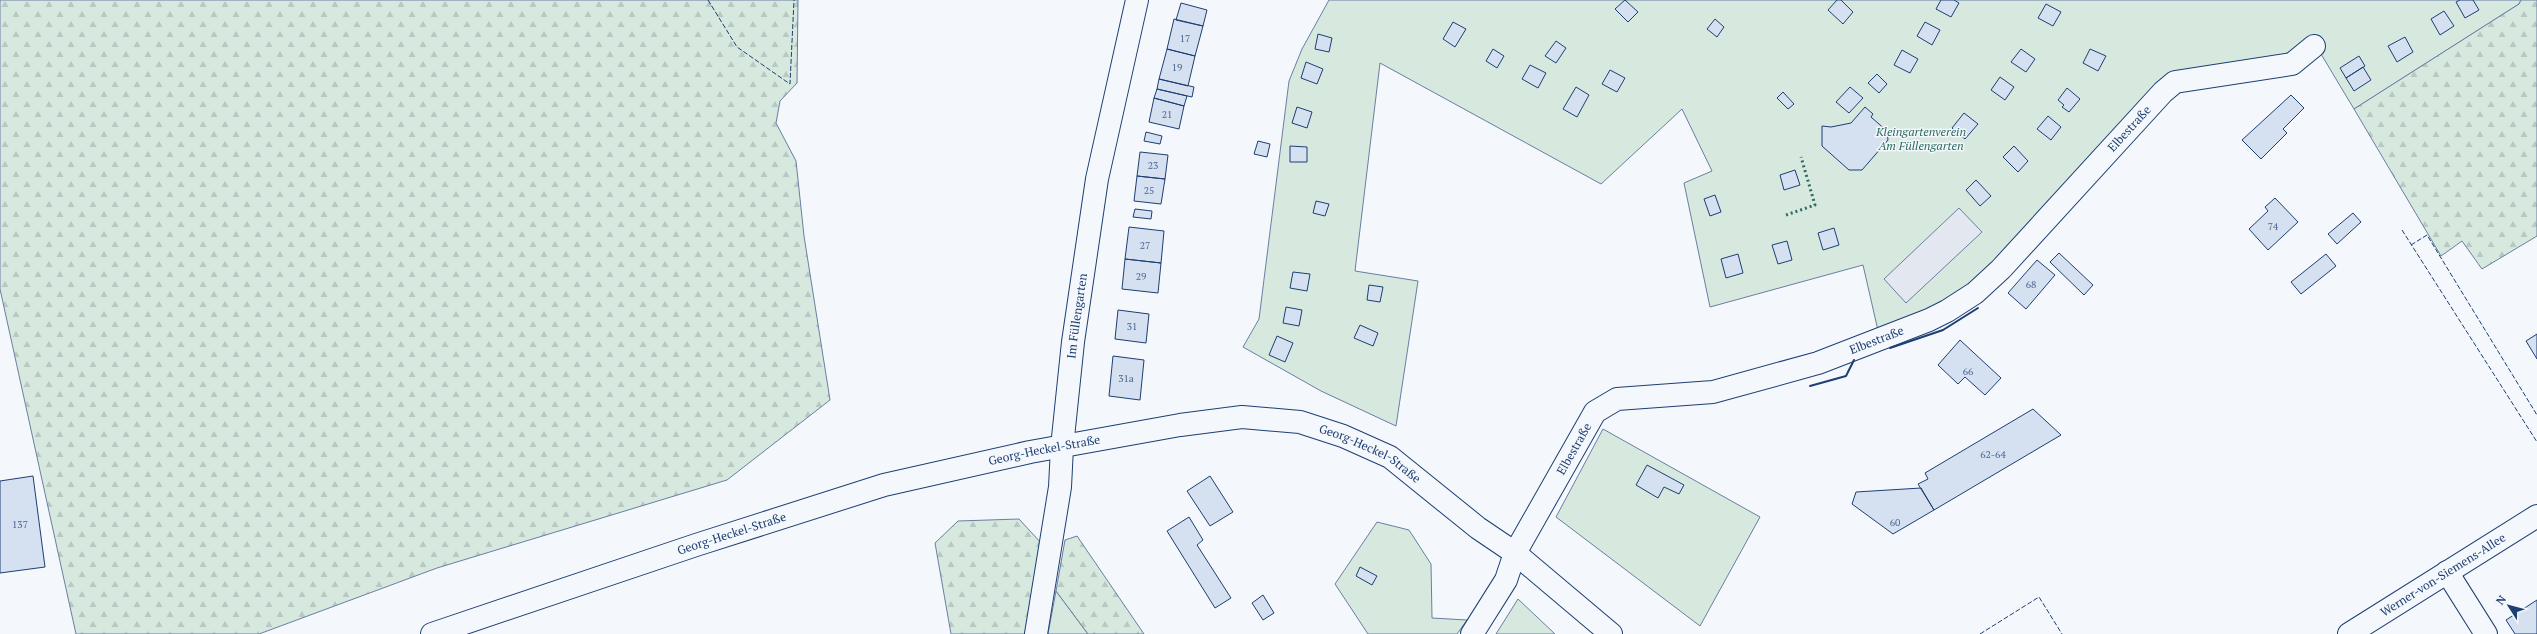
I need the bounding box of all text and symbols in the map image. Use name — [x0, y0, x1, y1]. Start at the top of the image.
house number: 17 — [1180, 32, 1190, 45]
house number: 19 — [1172, 61, 1182, 74]
street label: Elbestraße — [2104, 102, 2154, 155]
house number: 21 — [1162, 108, 1172, 121]
park label: Kleingartenverein Am Füllengarten — [1875, 124, 1966, 153]
house number: 23 — [1148, 159, 1158, 172]
house number: 25 — [1144, 184, 1154, 197]
house number: 74 — [2268, 220, 2279, 233]
house number: 27 — [1140, 239, 1150, 252]
house number: 29 — [1136, 270, 1146, 283]
street label: Im Füllengarten — [1063, 272, 1090, 359]
house number: 68 — [2026, 278, 2036, 291]
house number: 31 — [1127, 320, 1137, 333]
street label: Elbestraße — [1847, 322, 1906, 357]
house number: 66 — [1963, 365, 1974, 378]
house number: 31a — [1118, 372, 1134, 385]
street label: Elbestraße — [1553, 420, 1594, 477]
street label: Georg-Heckel-Straße — [1317, 421, 1424, 486]
street label: Georg-Heckel-Straße — [987, 432, 1101, 468]
house number: 62-64 — [1980, 448, 2006, 461]
street label: Georg-Heckel-Straße — [675, 509, 788, 558]
house number: 60 — [1890, 516, 1900, 529]
house number: 137 — [12, 518, 28, 531]
street label: Werner-von-Siemens-Allee — [2377, 530, 2508, 619]
north arrow — [2489, 586, 2529, 626]
text: N — [2493, 592, 2509, 608]

